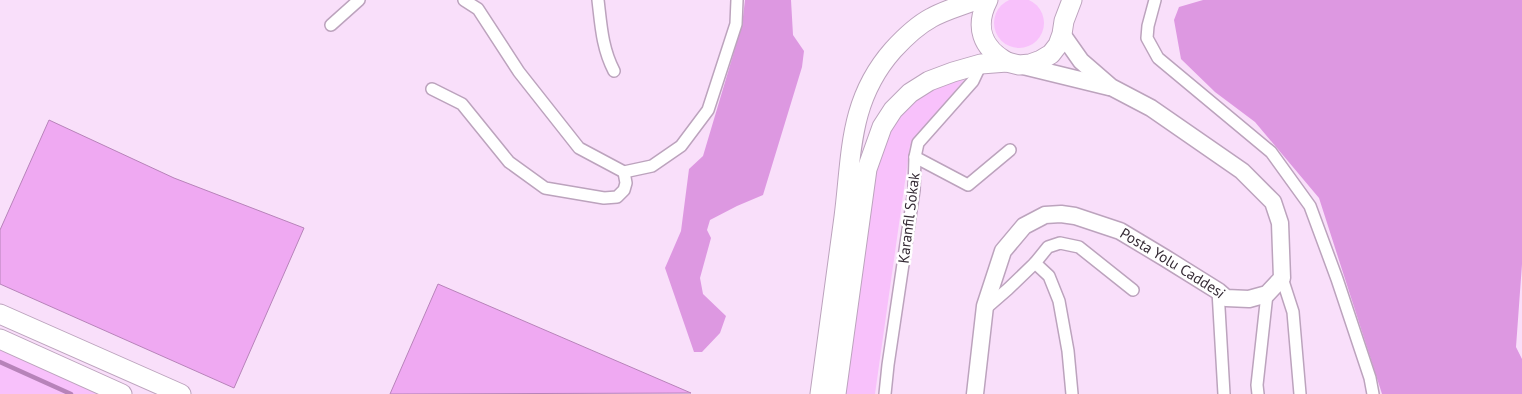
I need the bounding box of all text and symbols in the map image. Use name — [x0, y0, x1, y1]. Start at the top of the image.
street label: Karanfil Sokak — [894, 171, 924, 264]
street label: Posta Yolu Caddesi — [1117, 223, 1230, 302]

